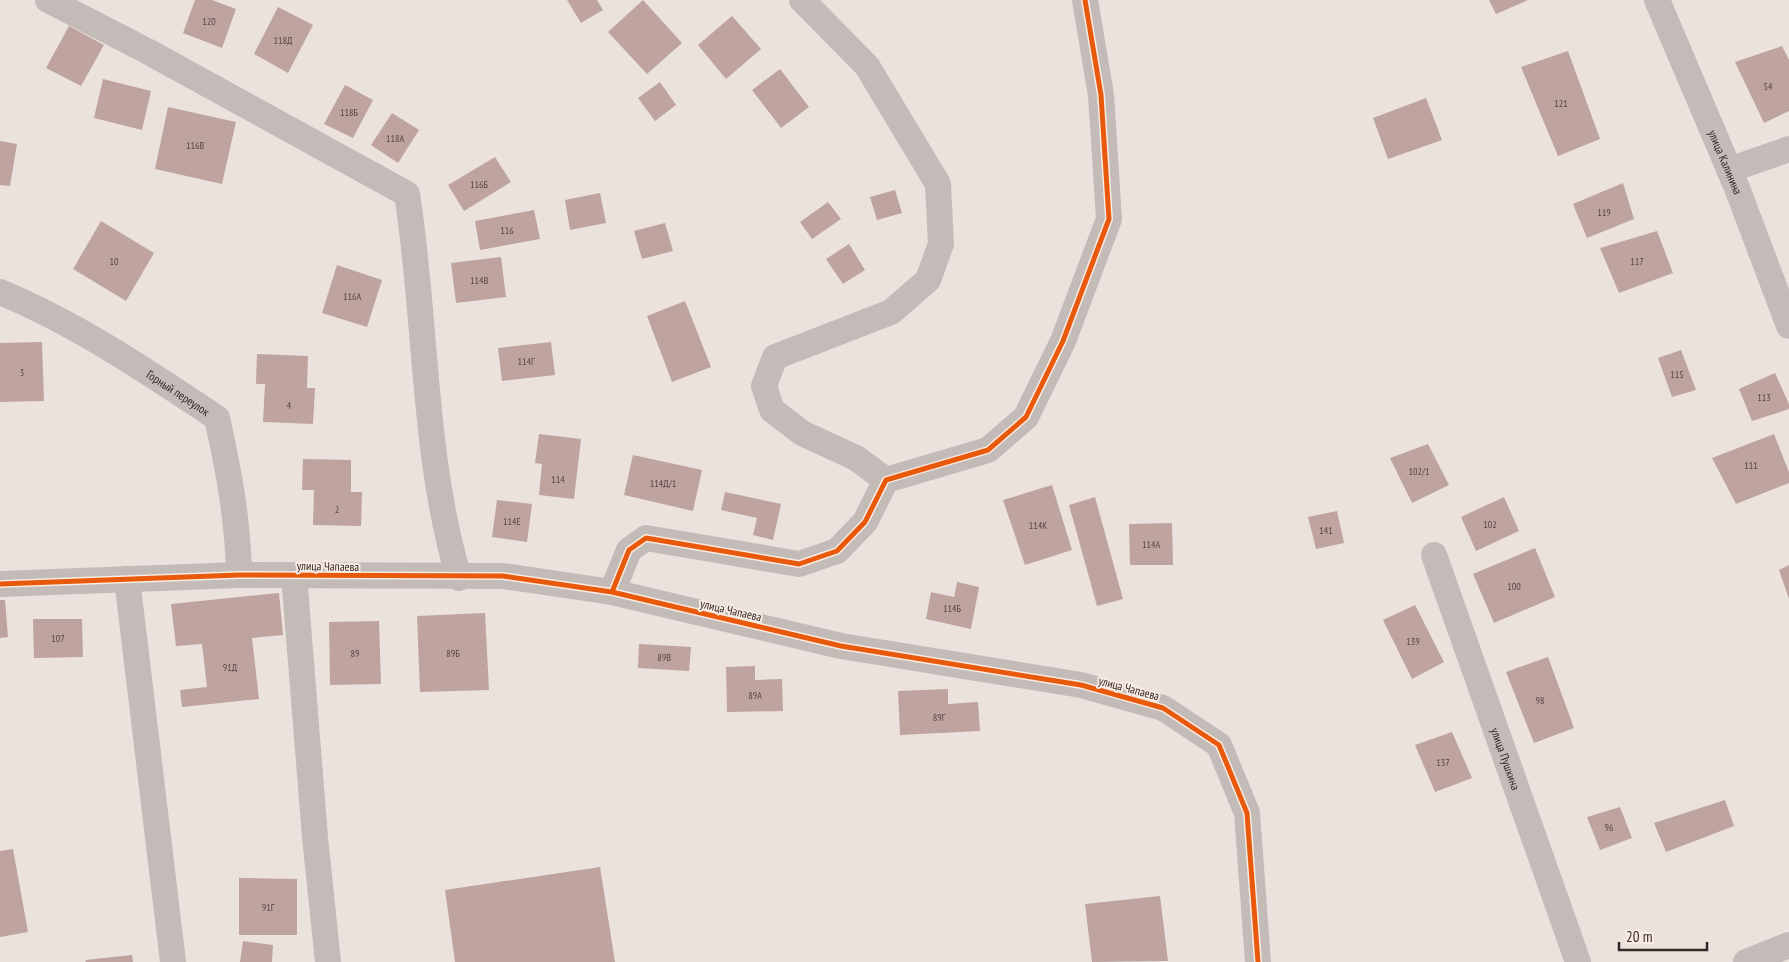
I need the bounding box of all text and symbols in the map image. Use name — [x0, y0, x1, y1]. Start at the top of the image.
house number: 120 — [202, 15, 216, 28]
house number: 118Д — [274, 34, 293, 47]
house number: 54 — [1764, 80, 1773, 93]
house number: 121 — [1554, 97, 1568, 110]
house number: 118Б — [340, 106, 359, 119]
street label: улица Калинина — [1706, 127, 1746, 196]
house number: 118А — [386, 132, 404, 145]
house number: 116В — [186, 139, 204, 152]
house number: 116Б — [470, 178, 489, 191]
house number: 119 — [1597, 206, 1611, 219]
house number: 116 — [500, 224, 514, 237]
house number: 10 — [110, 255, 119, 268]
house number: 117 — [1630, 255, 1644, 268]
house number: 114В — [470, 274, 488, 287]
house number: 116А — [343, 290, 361, 303]
house number: 114Г — [517, 355, 535, 368]
house number: 3 — [20, 366, 24, 379]
street label: Горный переулок — [144, 366, 213, 419]
house number: 115 — [1670, 368, 1684, 381]
house number: 113 — [1757, 391, 1771, 404]
house number: 4 — [287, 399, 292, 412]
house number: 111 — [1744, 459, 1758, 472]
house number: 102/1 — [1409, 465, 1429, 478]
house number: 114 — [551, 473, 565, 486]
house number: 114Д/1 — [650, 477, 676, 490]
house number: 2 — [335, 503, 339, 516]
house number: 114Е — [503, 515, 521, 528]
house number: 102 — [1483, 518, 1497, 531]
house number: 114К — [1029, 519, 1047, 532]
house number: 141 — [1319, 524, 1333, 537]
house number: 114А — [1142, 538, 1160, 551]
street label: улица Чапаева — [297, 558, 359, 574]
house number: 100 — [1507, 580, 1521, 593]
street label: улица Чапаева — [699, 596, 763, 624]
house number: 114Б — [943, 602, 962, 615]
house number: 107 — [51, 632, 65, 645]
house number: 139 — [1406, 635, 1420, 648]
house number: 89 — [351, 647, 360, 660]
house number: 89Б — [446, 647, 460, 660]
house number: 89В — [657, 651, 671, 664]
house number: 91Д — [223, 661, 238, 674]
street label: улица Чапаева — [1097, 673, 1161, 703]
house number: 89А — [748, 689, 762, 702]
house number: 98 — [1536, 694, 1545, 707]
house number: 89Г — [933, 711, 946, 724]
street label: улица Пушкина — [1488, 725, 1524, 792]
house number: 137 — [1436, 756, 1450, 769]
house number: 96 — [1605, 821, 1614, 834]
house number: 91Г — [262, 901, 275, 914]
scale bar — [1619, 920, 1706, 952]
text: 20 m — [1626, 927, 1652, 946]

